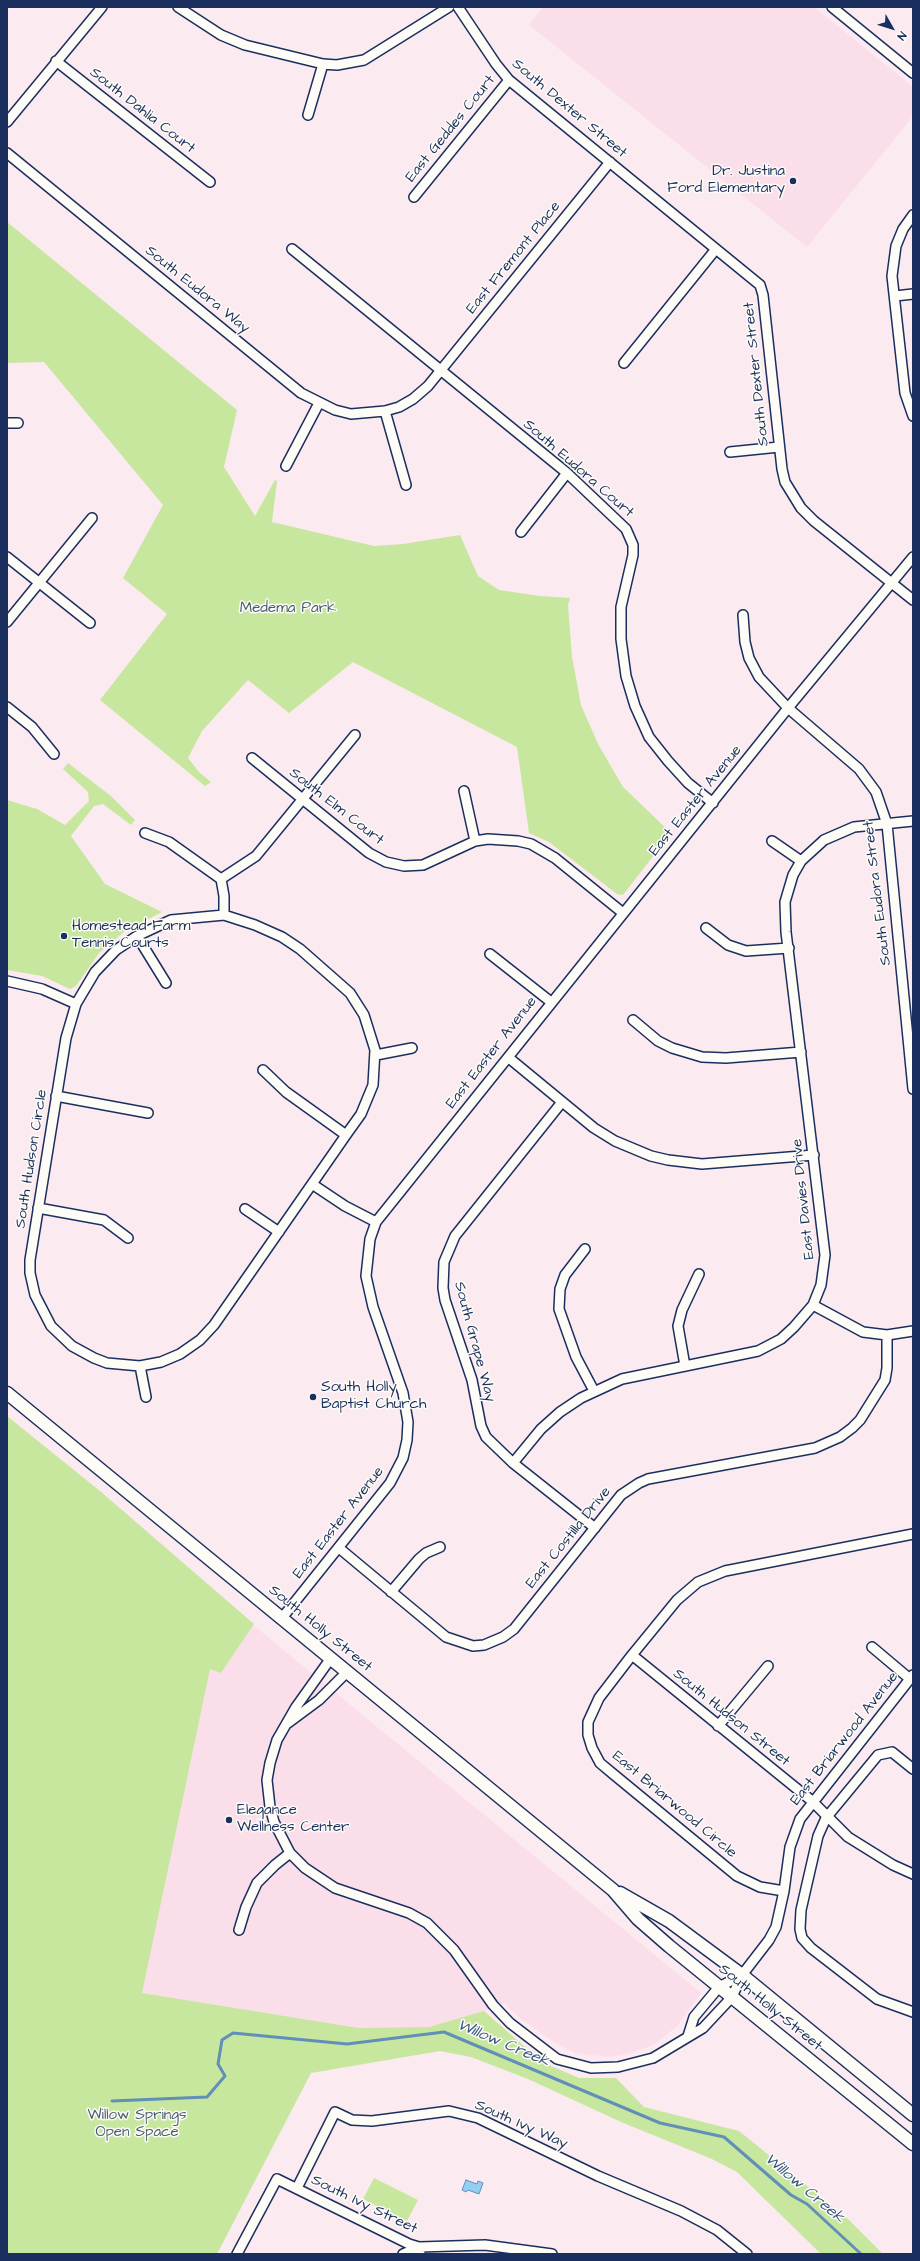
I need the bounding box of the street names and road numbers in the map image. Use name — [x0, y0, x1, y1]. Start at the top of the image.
street label: South Dexter Street — [508, 56, 630, 162]
street label: South Dahlia Court — [86, 64, 198, 158]
street label: East Geddes Court — [402, 72, 500, 186]
street label: East Fremont Place — [463, 198, 565, 318]
street label: South Eudora Way — [141, 242, 253, 338]
street label: South Dexter Street — [740, 301, 774, 447]
street label: South Eudora Court — [519, 416, 637, 522]
street label: East Easter Avenue — [646, 742, 746, 860]
street label: South Elm Court — [285, 764, 387, 850]
street label: South Eudora Street — [860, 819, 896, 967]
street label: East Easter Avenue — [443, 993, 541, 1113]
street label: South Hudson Circle — [12, 1088, 52, 1230]
street label: East Davies Drive — [789, 1138, 819, 1260]
street label: South Grape Way — [449, 1280, 499, 1404]
street label: East Easter Avenue — [290, 1463, 388, 1583]
street label: East Costilla Drive — [522, 1484, 616, 1592]
street label: South Holly Street — [265, 1582, 375, 1676]
street label: South Hudson Street — [669, 1665, 793, 1771]
street label: East Briarwood Avenue — [787, 1669, 903, 1809]
street label: East Briarwood Circle — [608, 1748, 740, 1862]
street label: South Holly Street — [715, 1961, 825, 2055]
street label: South Ivy Way — [472, 2097, 570, 2153]
street label: South Ivy Street — [308, 2172, 420, 2238]

